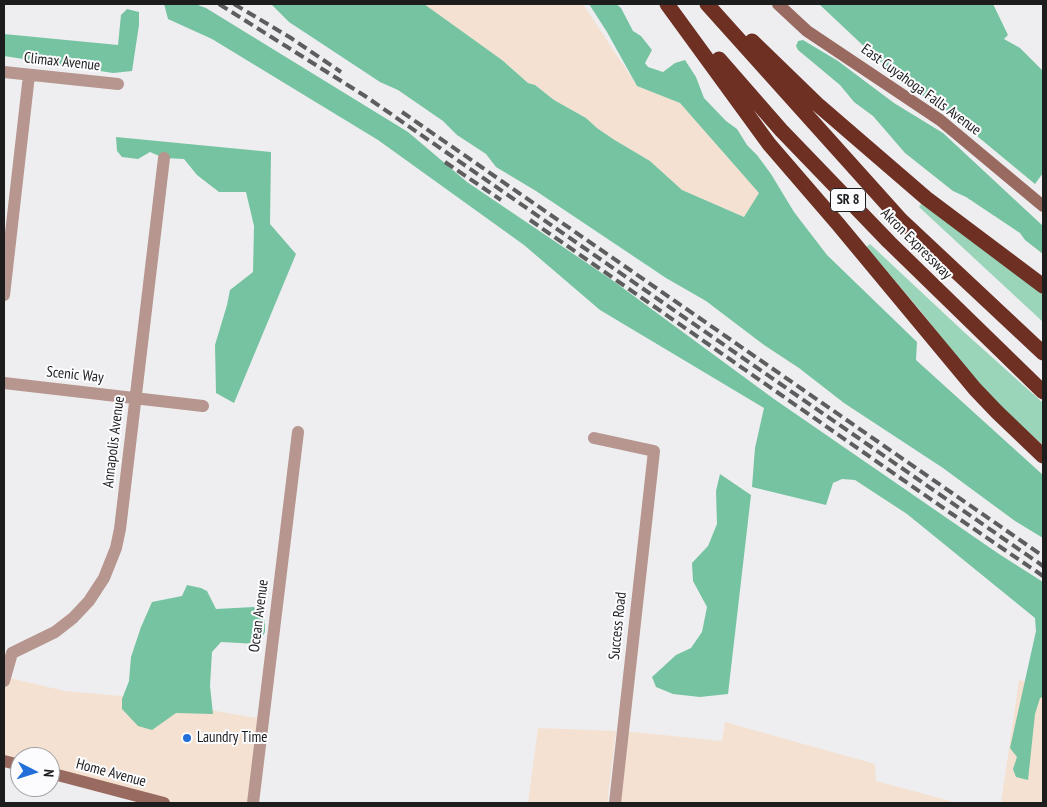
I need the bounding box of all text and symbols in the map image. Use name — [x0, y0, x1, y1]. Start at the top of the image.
street label: East Cuyahoga Falls Avenue — [858, 40, 984, 140]
street label: Climax Avenue — [23, 49, 101, 75]
road number: SR 8 — [830, 188, 866, 212]
street label: Akron Expressway — [877, 205, 955, 283]
street label: Scenic Way — [46, 363, 104, 387]
street label: Annapolis Avenue — [99, 395, 129, 489]
street label: Ocean Avenue — [246, 579, 272, 653]
street label: Success Road — [605, 591, 631, 661]
place label: Laundry Time — [197, 729, 267, 747]
marker: Laundry Time — [181, 732, 193, 744]
north arrow — [10, 747, 60, 797]
street label: Home Avenue — [74, 755, 148, 791]
text: N — [40, 769, 58, 778]

